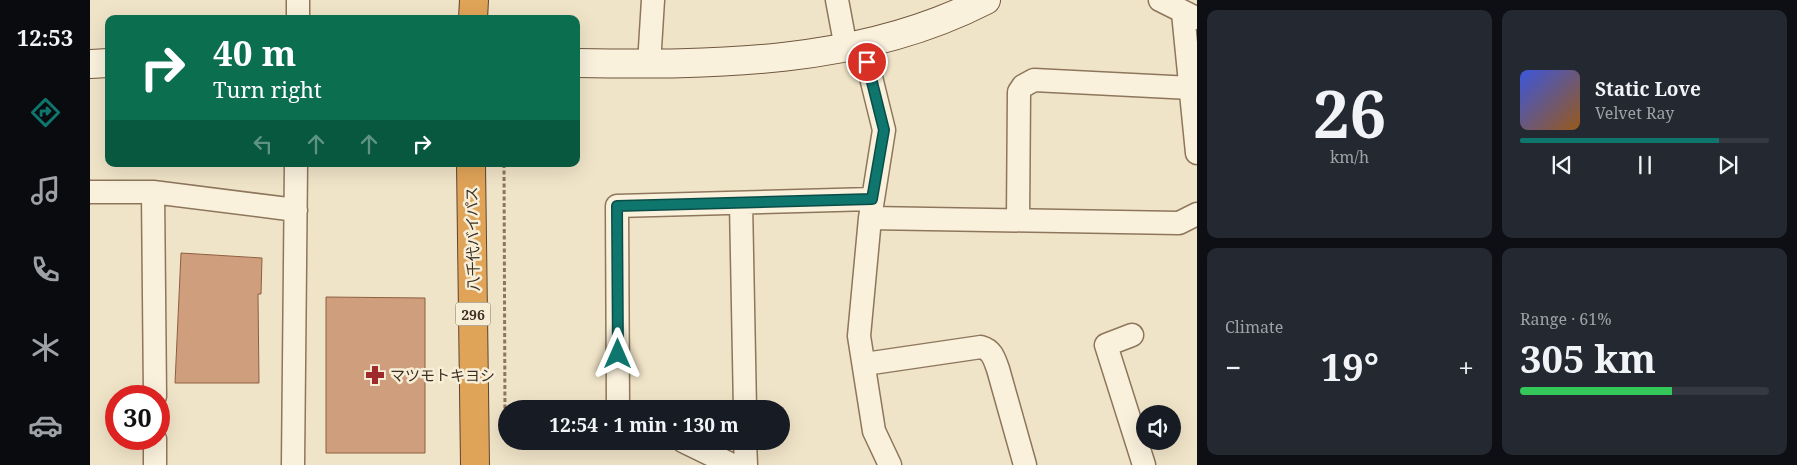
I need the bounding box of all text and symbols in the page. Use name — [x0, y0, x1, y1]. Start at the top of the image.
text: 12:53 — [17, 22, 73, 52]
text: 40 m — [213, 29, 296, 76]
icon: right — [130, 35, 195, 100]
pin — [846, 41, 888, 83]
icon: arrive — [853, 48, 881, 76]
text: 26 — [1313, 69, 1386, 157]
text: Turn right — [213, 74, 322, 104]
text: Static Love — [1595, 76, 1701, 102]
icon: directions — [28, 95, 63, 130]
text: Velvet Ray — [1595, 102, 1674, 124]
icon: left — [249, 130, 277, 158]
icon: ahead — [302, 130, 330, 158]
icon: ahead — [355, 130, 383, 158]
icon: right — [408, 130, 436, 158]
text: km/h — [1330, 146, 1369, 168]
icon: previous — [1548, 151, 1576, 179]
icon: pause — [1631, 151, 1659, 179]
icon: next — [1714, 151, 1742, 179]
icon: music — [28, 173, 63, 208]
street label: 八千代バイパス — [461, 186, 483, 292]
icon: phone — [28, 252, 63, 287]
road number: 296 — [456, 302, 490, 326]
text: Range · 61% — [1520, 308, 1612, 330]
text: Climate — [1225, 316, 1283, 338]
position arrow — [591, 327, 643, 379]
icon: climate — [28, 330, 63, 365]
text: 305 km — [1520, 332, 1656, 384]
text: 19° — [1321, 340, 1379, 392]
text: − — [1225, 348, 1241, 386]
text: + — [1458, 348, 1474, 386]
pharmacy icon: マツモトキヨシ — [364, 364, 386, 386]
place label: マツモトキヨシ — [390, 365, 495, 385]
speed limit sign: 30 — [105, 385, 170, 450]
map controls — [1136, 405, 1181, 450]
button: sound — [1136, 405, 1181, 450]
icon: car — [28, 408, 63, 443]
text: 12:54 · 1 min · 130 m — [549, 412, 739, 438]

